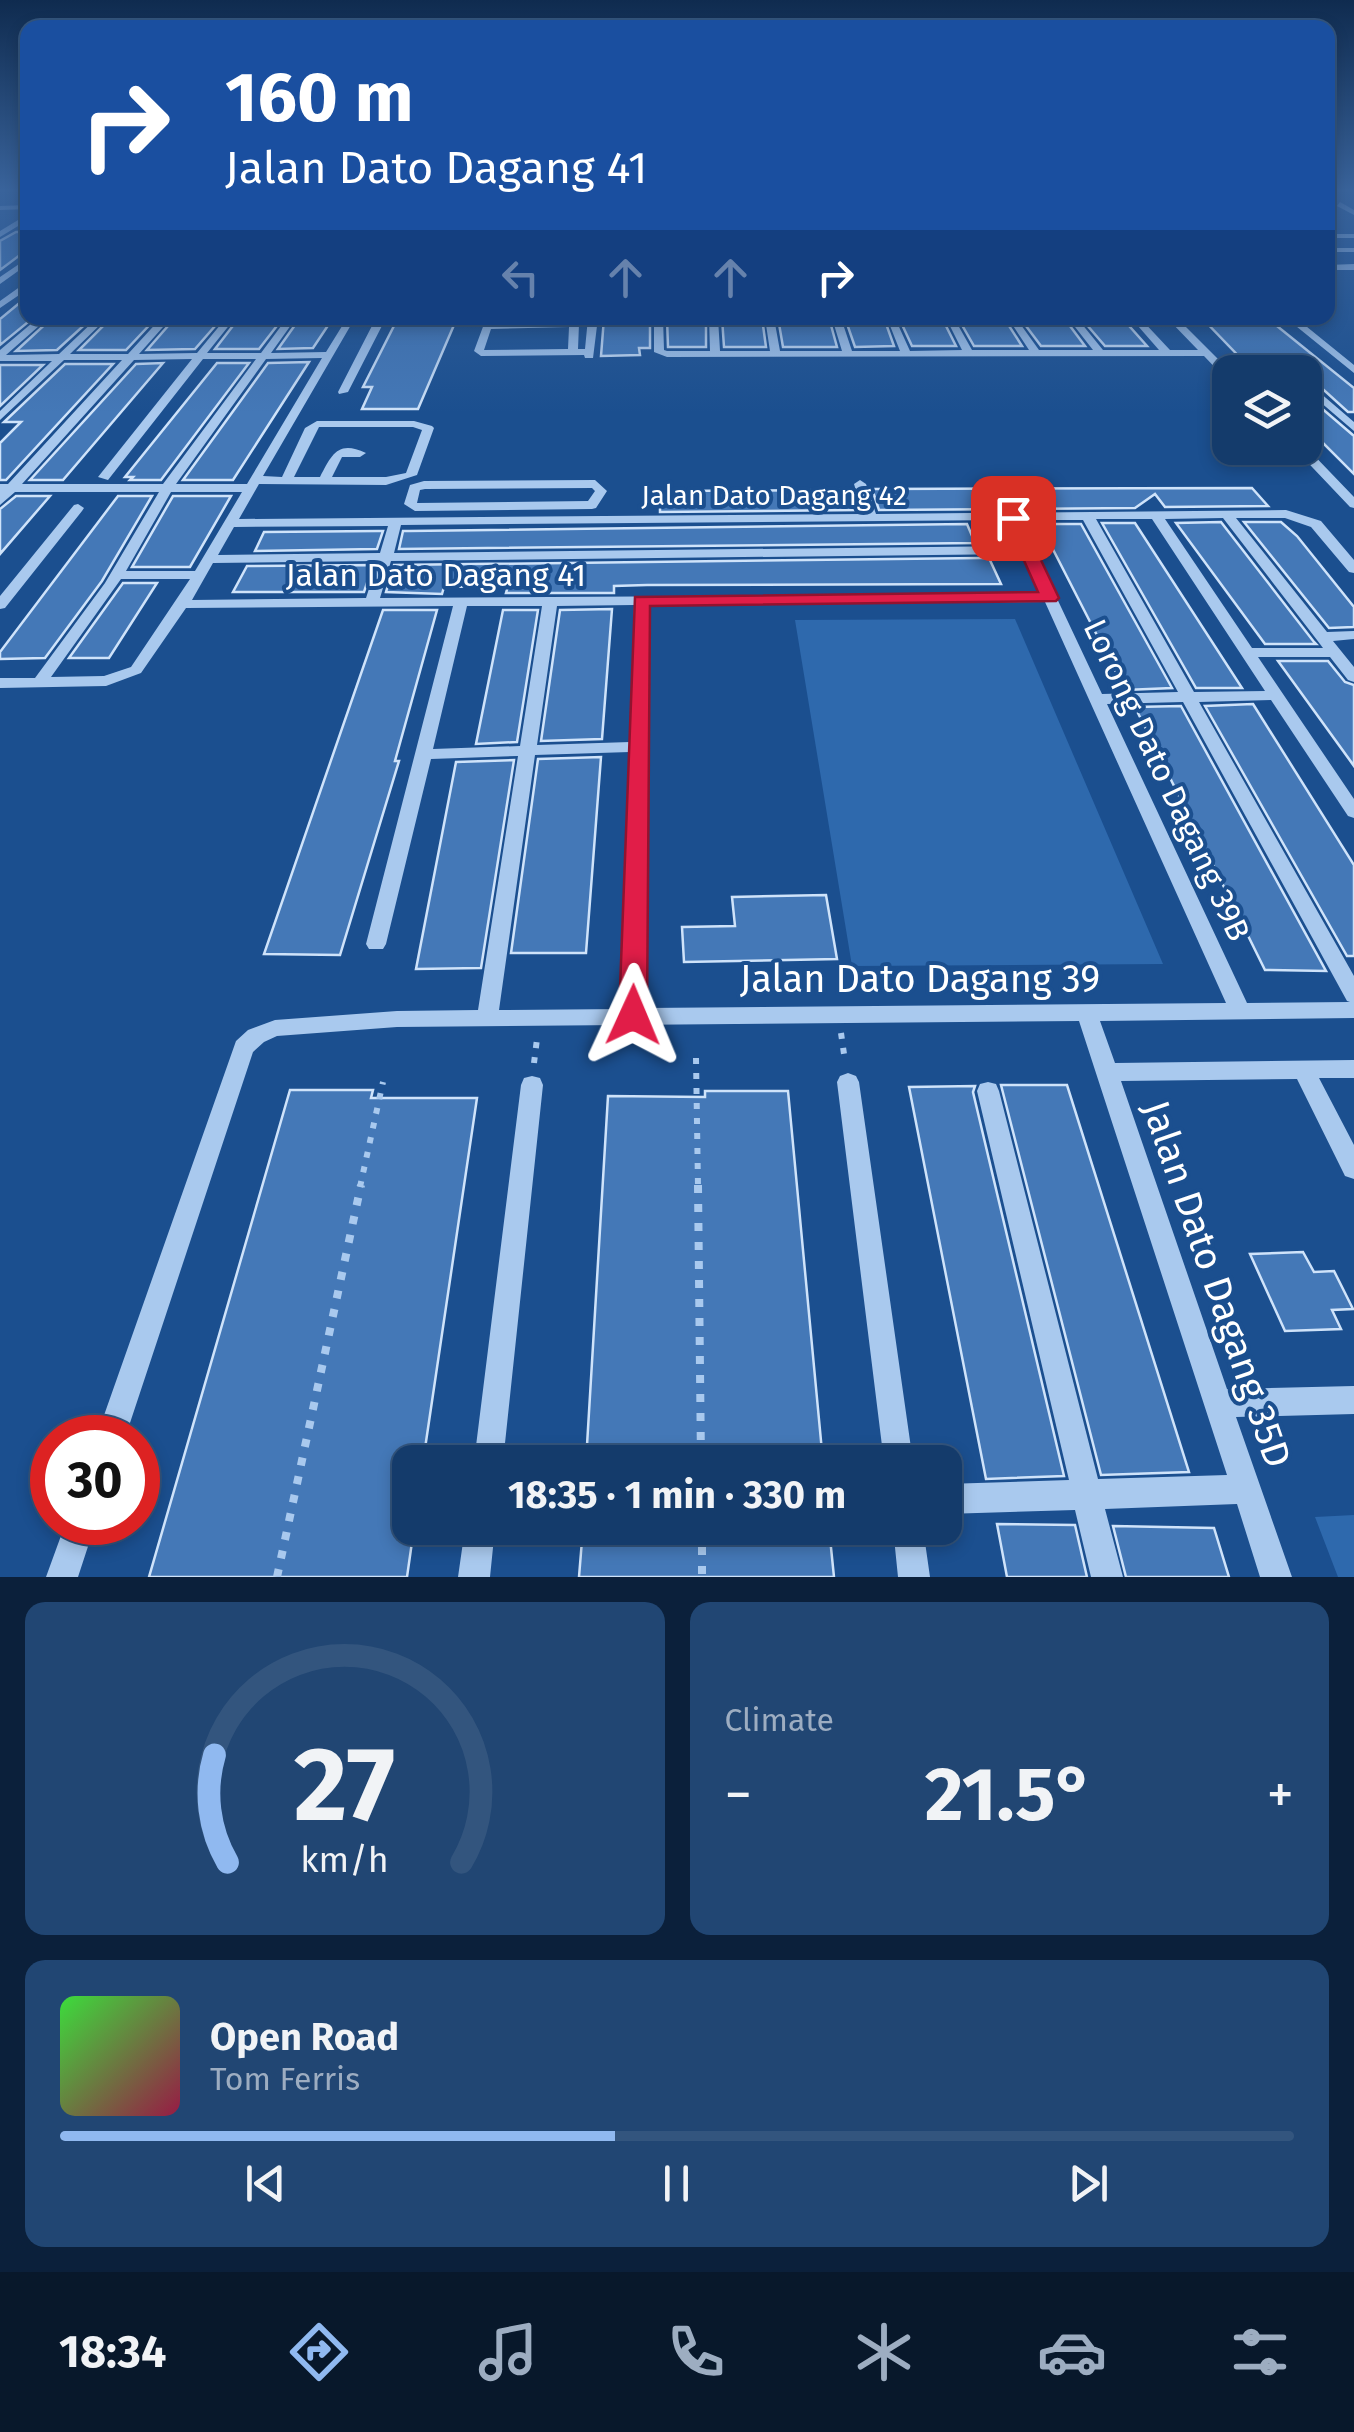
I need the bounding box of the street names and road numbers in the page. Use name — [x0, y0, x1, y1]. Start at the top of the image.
street label: Jalan Dato Dagang 42 — [641, 479, 907, 512]
street label: Jalan Dato Dagang 41 — [286, 556, 586, 594]
street label: Lorong Dato Dagang 39B — [1076, 613, 1258, 947]
street label: Jalan Dato Dagang 39 — [740, 956, 1100, 1002]
street label: Jalan Dato Dagang 35D — [1133, 1095, 1301, 1473]

